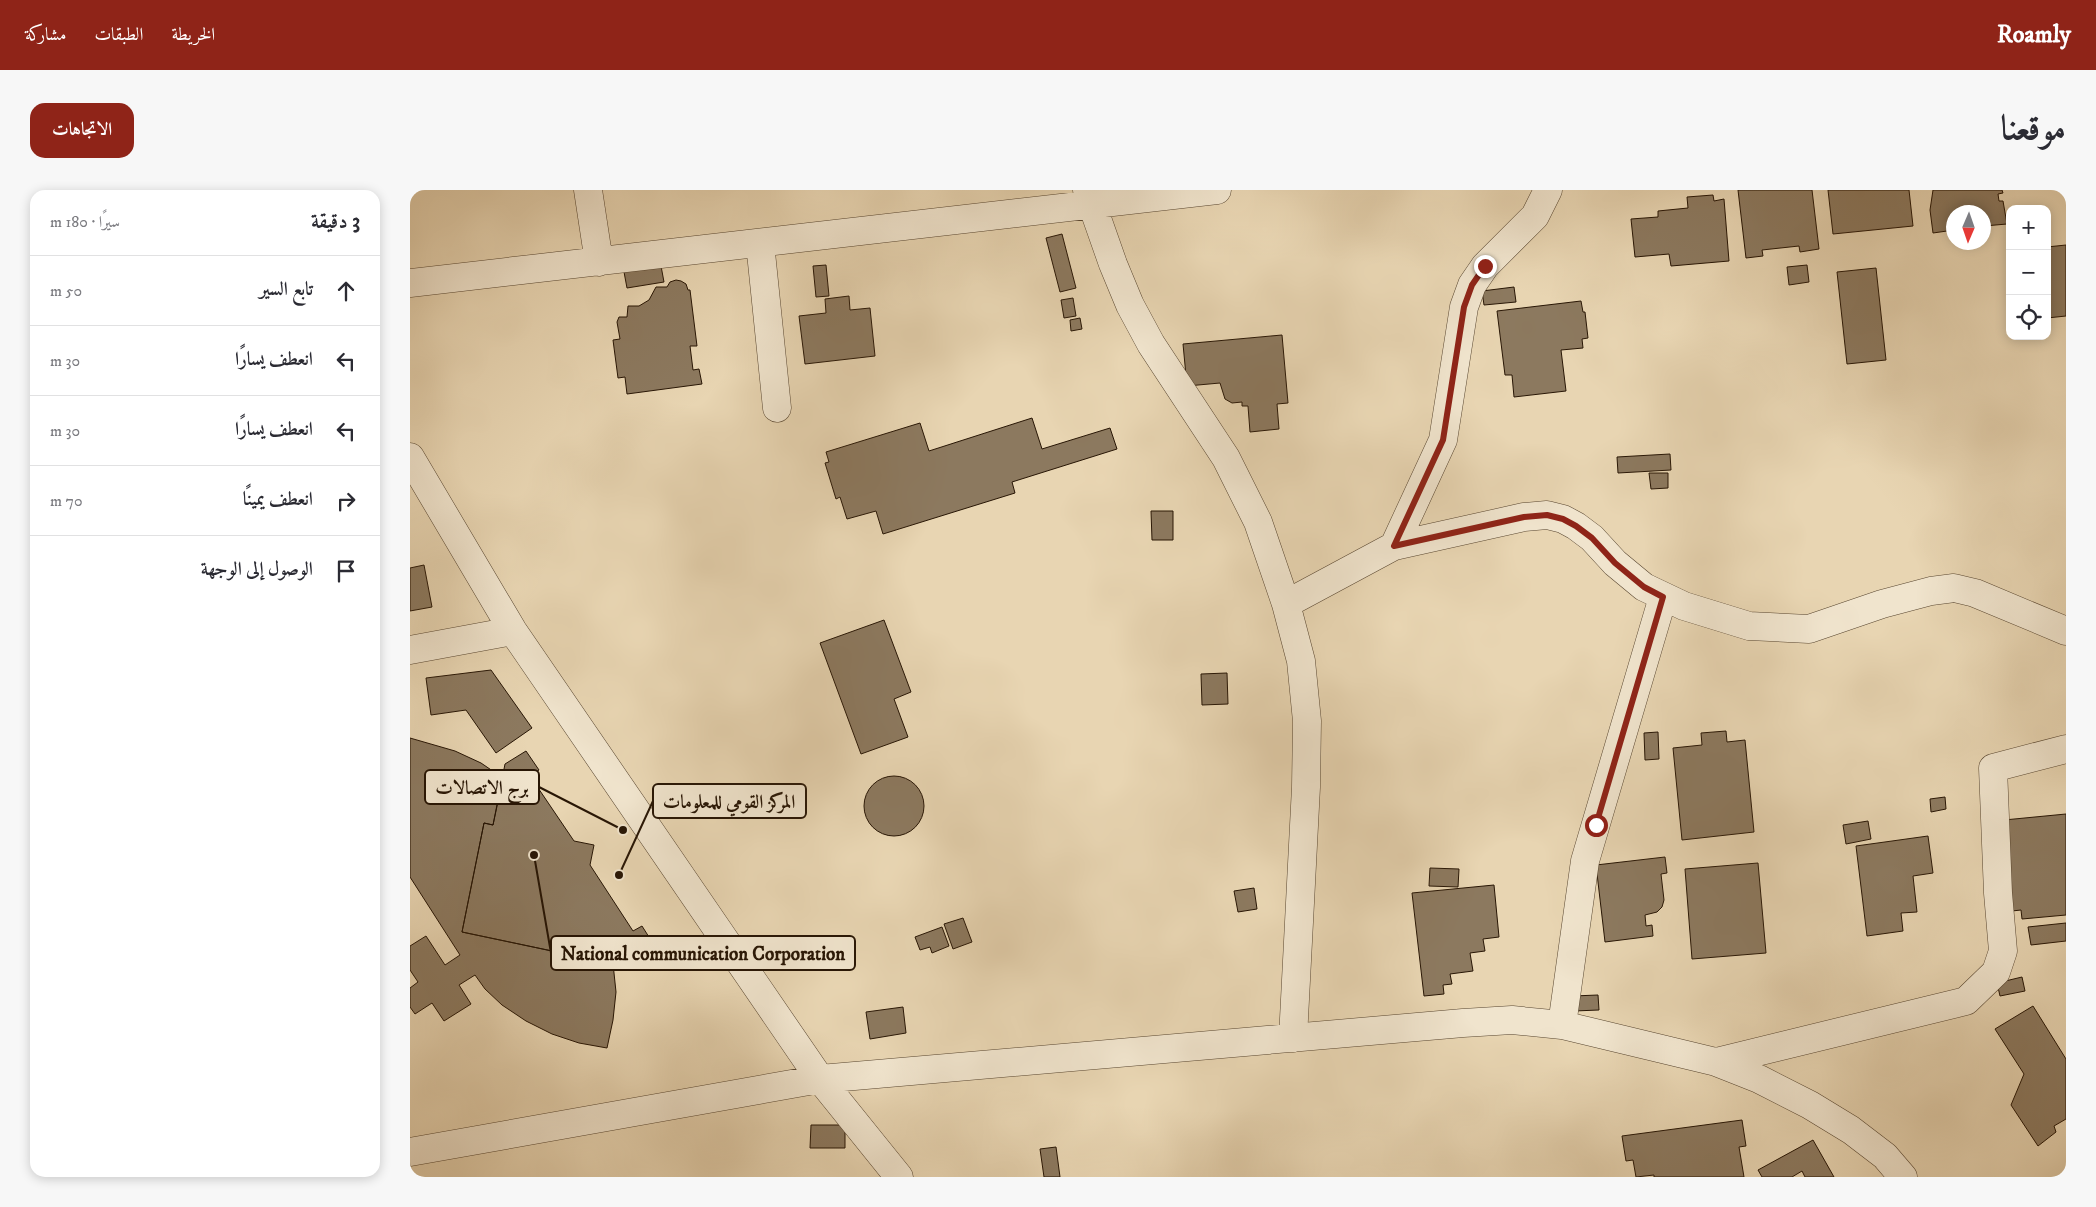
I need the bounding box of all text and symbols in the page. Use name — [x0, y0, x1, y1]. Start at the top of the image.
text: Roamly — [1997, 20, 2071, 50]
text: مشاركة — [25, 24, 66, 46]
text: الطبقات — [94, 24, 143, 46]
text: الخريطة — [171, 24, 215, 46]
button: الاتجاهات — [30, 103, 134, 158]
text: موقعنا — [2001, 107, 2066, 151]
north arrow — [1946, 205, 1991, 250]
map controls — [2006, 205, 2051, 340]
button: + — [2006, 205, 2051, 250]
text: 3 دقيقة — [311, 209, 360, 235]
text: سيرًا · 180 m — [50, 212, 120, 232]
button: − — [2006, 250, 2051, 295]
route end — [1474, 255, 1497, 278]
icon: ahead — [332, 277, 360, 305]
text: تابع السير — [259, 278, 313, 301]
text: 50 m — [50, 281, 82, 301]
button: locate — [2006, 295, 2051, 340]
icon: left — [332, 347, 360, 375]
text: انعطف يسارًا — [235, 348, 313, 371]
text: 30 m — [50, 351, 80, 371]
icon: left — [332, 417, 360, 445]
text: انعطف يسارًا — [235, 418, 313, 441]
text: 30 m — [50, 421, 80, 441]
icon: right — [332, 487, 360, 515]
text: انعطف يمينًا — [243, 488, 313, 511]
text: 70 m — [50, 491, 83, 511]
icon: arrive — [332, 557, 360, 585]
text: الوصول إلى الوجهة — [201, 558, 313, 581]
callout: برج الاتصالات — [425, 770, 539, 804]
text: برج الاتصالات — [435, 777, 529, 805]
callout: المركز القومي للمعلومات — [653, 784, 806, 818]
text: المركز القومي للمعلومات — [663, 791, 795, 817]
route start — [1585, 814, 1608, 837]
callout: National communication Corporation — [551, 936, 855, 970]
text: National communication Corporation — [561, 943, 846, 966]

